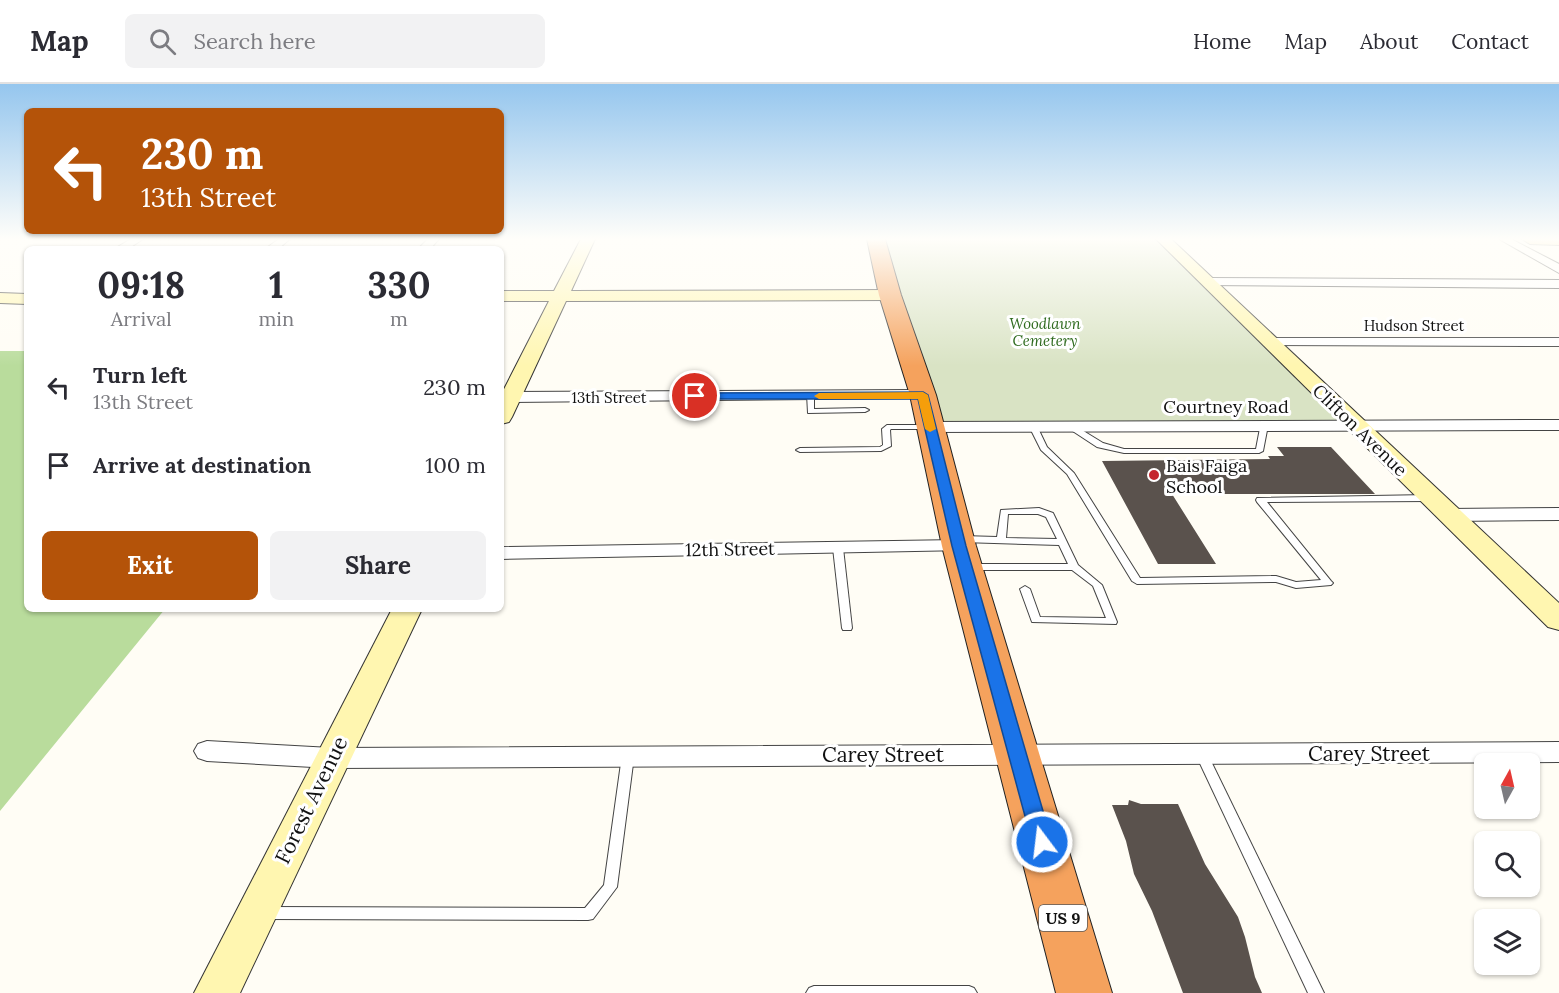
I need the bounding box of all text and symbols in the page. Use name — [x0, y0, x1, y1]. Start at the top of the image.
search box — [125, 14, 545, 68]
text: Map — [30, 23, 89, 59]
icon: search — [146, 25, 179, 58]
text: Search here — [194, 27, 316, 55]
text: Home — [1193, 28, 1251, 55]
text: Map — [1284, 28, 1327, 55]
text: About — [1360, 28, 1418, 55]
text: Contact — [1451, 28, 1529, 55]
text: 230 m — [141, 127, 263, 181]
icon: left — [42, 132, 120, 210]
text: 13th Street — [141, 180, 276, 214]
text: 09:18 — [97, 262, 185, 308]
text: 1 — [269, 262, 284, 308]
text: 330 — [367, 262, 431, 308]
text: Arrival — [111, 306, 172, 331]
text: min — [258, 306, 294, 331]
text: m — [390, 306, 408, 331]
park label: Woodlawn Cemetery — [1009, 314, 1082, 350]
street label: Hudson Street — [1364, 316, 1465, 335]
text: Turn left — [93, 361, 187, 389]
pin — [669, 370, 720, 421]
icon: left — [42, 371, 75, 404]
text: 230 m — [423, 373, 486, 401]
icon: arrive — [678, 379, 711, 412]
street label: Clifton Avenue — [1308, 379, 1412, 481]
street label: 13th Street — [571, 388, 647, 407]
text: 13th Street — [93, 389, 193, 414]
street label: Courtney Road — [1163, 395, 1289, 418]
icon: arrive — [42, 449, 75, 482]
text: Arrive at destination — [93, 451, 311, 479]
text: 100 m — [425, 451, 486, 479]
place label: Bais Faiga School — [1166, 454, 1247, 498]
marker: Bais Faiga School — [1147, 468, 1161, 482]
button: Exit — [42, 531, 258, 600]
button: Share — [270, 531, 486, 600]
street label: 12th Street — [685, 537, 775, 561]
street label: Forest Avenue — [269, 732, 353, 868]
street label: Carey Street — [1308, 740, 1431, 767]
street label: Carey Street — [822, 741, 945, 768]
north arrow — [1474, 753, 1540, 819]
map controls — [1474, 753, 1540, 975]
position arrow — [1010, 810, 1074, 874]
button: search — [1474, 831, 1540, 897]
road number: US 9 — [1039, 905, 1087, 931]
button: layers — [1474, 909, 1540, 975]

